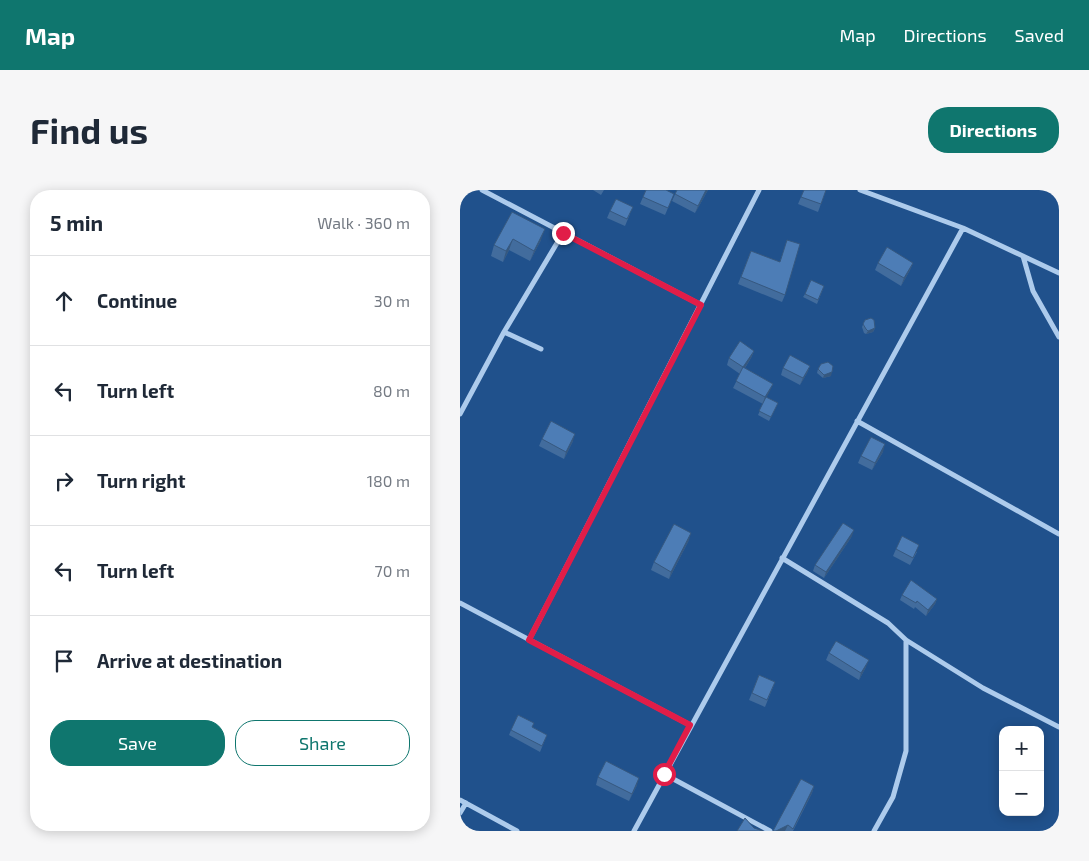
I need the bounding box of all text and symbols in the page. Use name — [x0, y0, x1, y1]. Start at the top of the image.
text: Map — [25, 21, 75, 50]
text: Map — [839, 24, 876, 46]
text: Directions — [904, 24, 987, 46]
text: Saved — [1015, 24, 1064, 46]
button: Directions — [928, 107, 1059, 153]
text: Find us — [30, 109, 148, 151]
text: 5 min — [50, 210, 103, 235]
text: Walk · 360 m — [317, 213, 410, 232]
route end — [552, 222, 575, 245]
icon: ahead — [50, 287, 78, 315]
text: Continue — [97, 289, 177, 312]
text: 30 m — [374, 291, 410, 310]
icon: left — [50, 377, 78, 405]
text: Turn left — [97, 379, 174, 402]
text: 80 m — [373, 381, 410, 400]
icon: right — [50, 467, 78, 495]
text: Turn right — [97, 469, 185, 492]
text: 180 m — [367, 471, 410, 490]
icon: left — [50, 557, 78, 585]
text: Turn left — [97, 559, 174, 582]
text: 70 m — [375, 561, 410, 580]
icon: arrive — [50, 647, 78, 675]
text: Arrive at destination — [97, 649, 282, 672]
button: Save — [50, 720, 225, 766]
button: Share — [235, 720, 410, 766]
map controls — [999, 726, 1044, 816]
button: + — [999, 726, 1044, 771]
route start — [653, 763, 676, 786]
button: − — [999, 771, 1044, 816]

